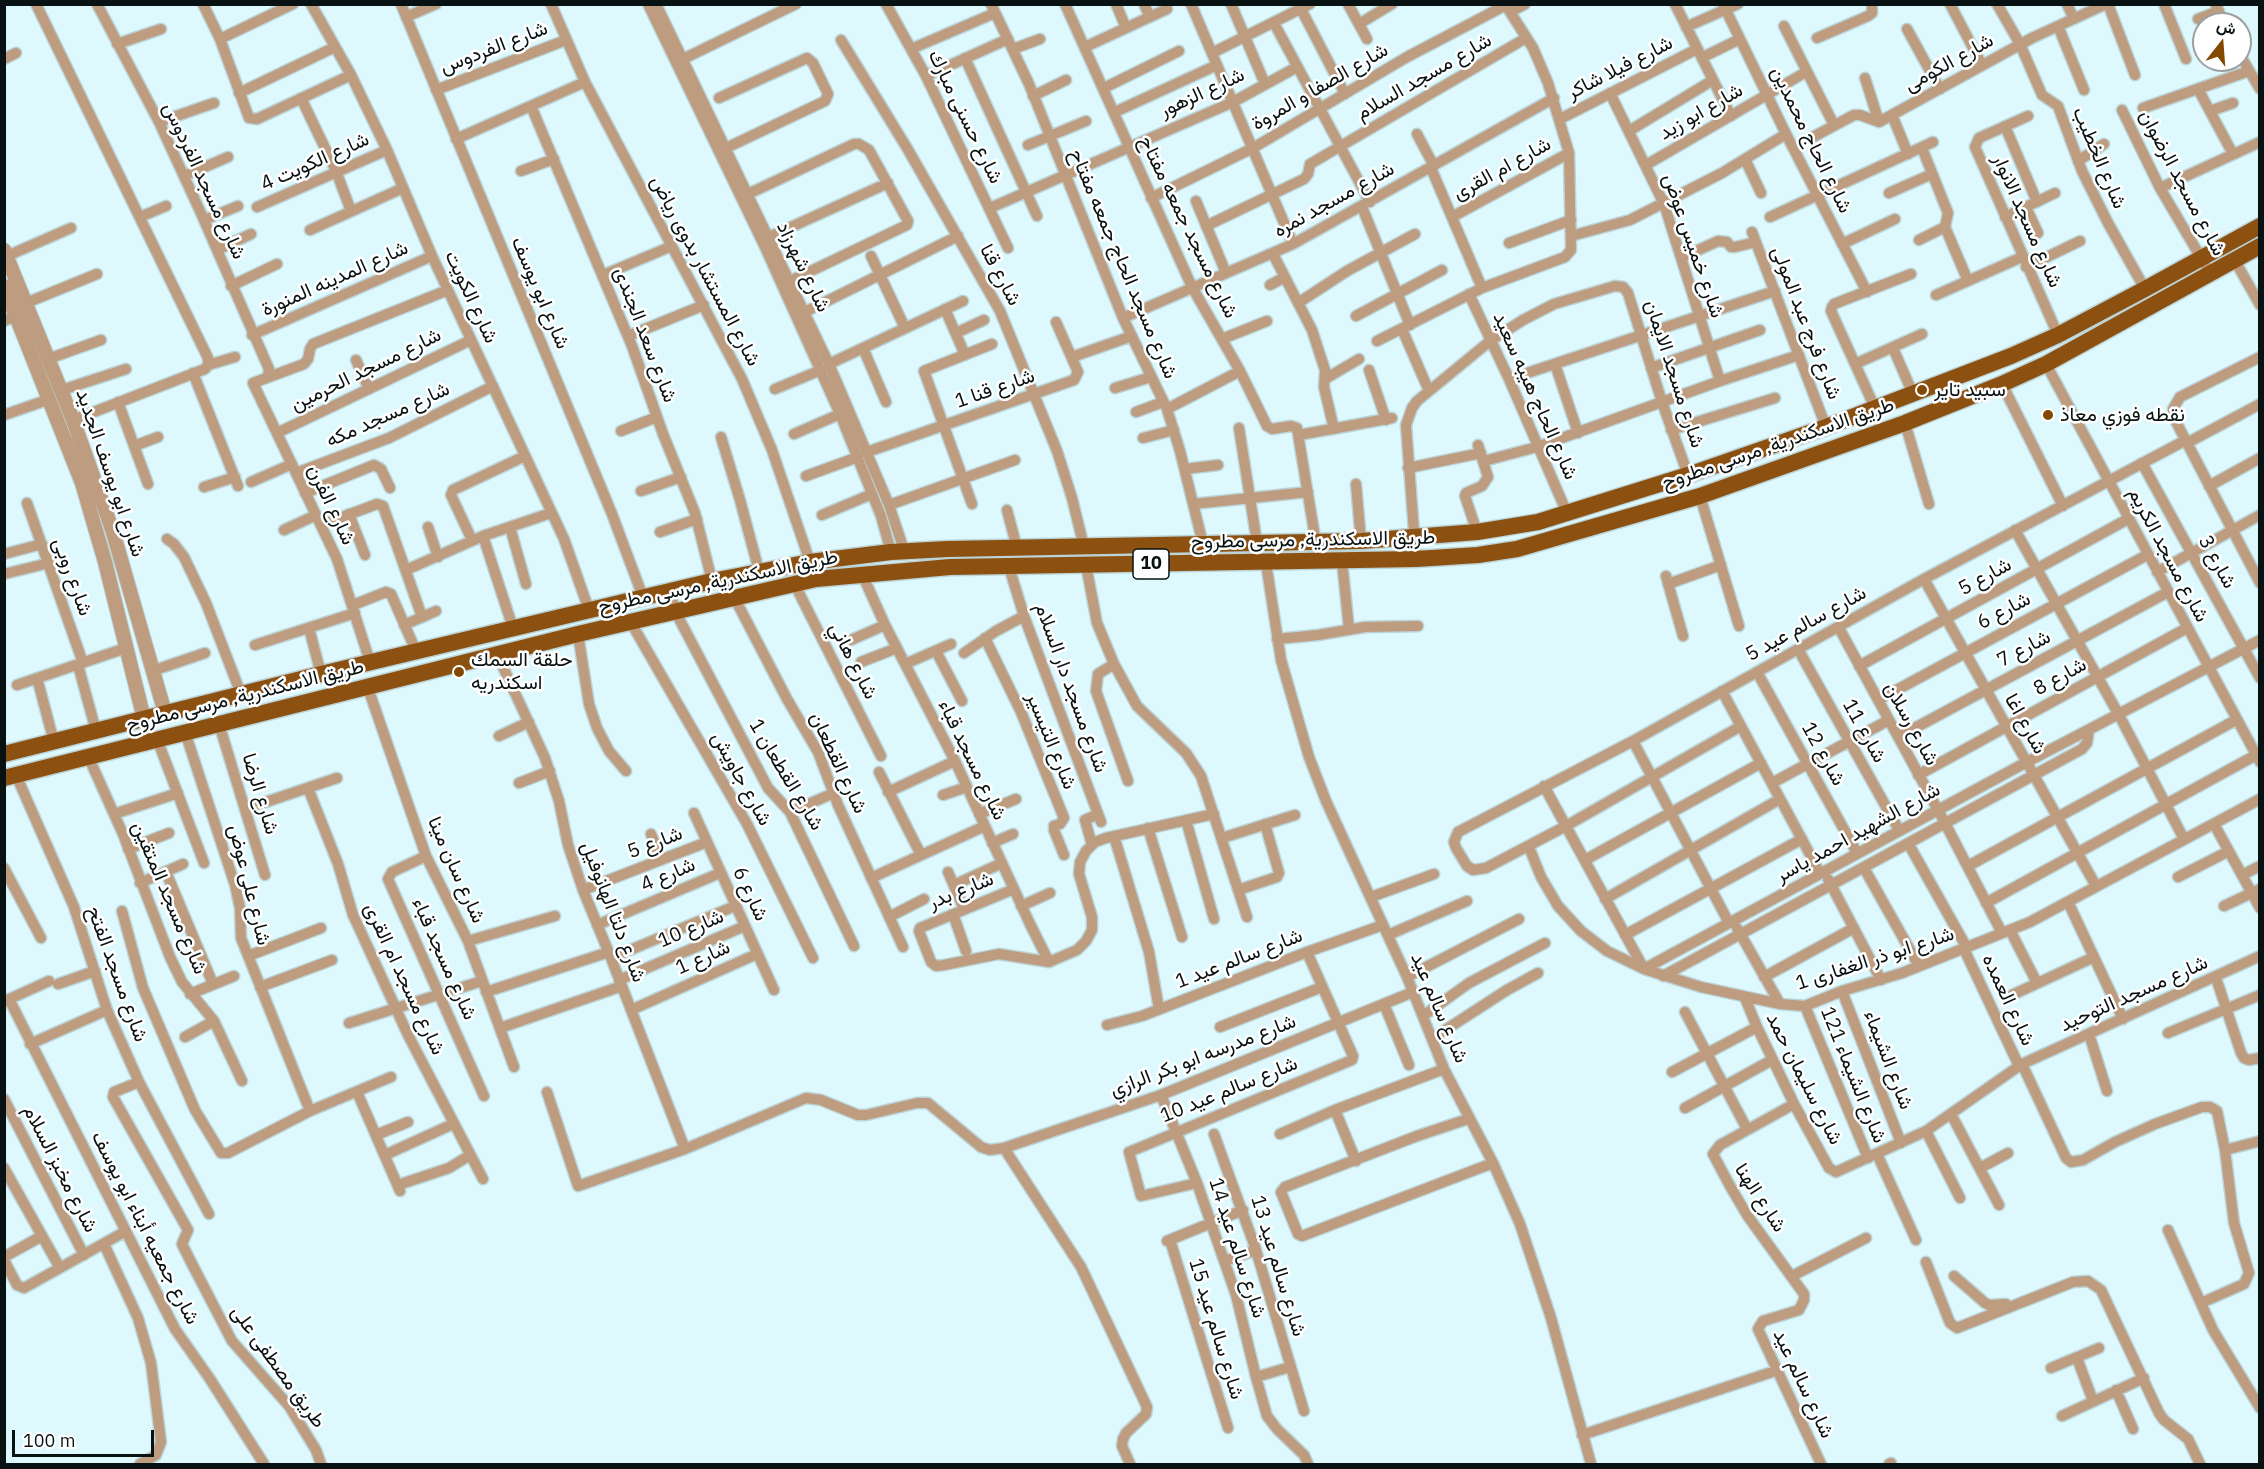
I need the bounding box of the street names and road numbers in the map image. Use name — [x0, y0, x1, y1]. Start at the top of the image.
street label: شارع الفردوس — [437, 16, 551, 80]
street label: شارع مسجد السلام — [1352, 28, 1496, 126]
street label: شارع الكومى — [1900, 29, 1998, 97]
street label: شارع فيلا شاكر — [1563, 31, 1677, 105]
street label: شارع الصفا و المروة — [1248, 38, 1392, 136]
street label: شارع حسنى مبارك — [922, 46, 1008, 188]
street label: شارع الزهور — [1156, 63, 1248, 123]
street label: شارع الحاج محمدين — [1765, 63, 1857, 217]
street label: شارع ابو زيد — [1655, 78, 1747, 146]
street label: شارع مسجد الفردوس — [157, 99, 251, 263]
street label: شارع الخطيب — [2067, 103, 2131, 213]
street label: شارع مسجد الرضوان — [2133, 106, 2231, 260]
street label: شارع الكويت 4 — [257, 127, 373, 197]
street label: شارع مسجد جمعه مفتاح — [1133, 132, 1243, 322]
street label: شارع ام القرى — [1449, 132, 1555, 206]
street label: شارع مسجد الحاج جمعه مفتاح — [1064, 146, 1182, 382]
street label: شارع مسجد الانوار — [1987, 151, 2067, 291]
street label: شارع مسجد نمره — [1270, 157, 1398, 243]
street label: شارع خميس عوض — [1657, 171, 1729, 321]
street label: شارع المستشار بدوى رياض — [645, 172, 765, 370]
street label: شارع شهرزاد — [771, 218, 835, 316]
street label: شارع ابو يوسف — [506, 233, 574, 353]
street label: شارع المدينه المنورة — [258, 236, 412, 322]
street label: شارع قنا — [974, 240, 1026, 310]
street label: شارع فرج عبد المولى — [1766, 243, 1846, 403]
street label: شارع الكويت — [439, 247, 503, 347]
street label: شارع سعد الجندى — [608, 264, 682, 406]
street label: شارع مسجد الايمان — [1639, 297, 1709, 451]
street label: شارع الحاج هيبه سعيد — [1487, 309, 1583, 483]
street label: شارع مسجد الحرمين — [287, 323, 445, 417]
street label: شارع قنا 1 — [952, 364, 1038, 414]
street label: شارع مسجد مكه — [322, 377, 454, 453]
street label: شارع ابو يوسف الجديد — [70, 386, 150, 560]
street label: طريق الاسكندرية, مرسى مطروح — [1659, 393, 1897, 495]
street label: شارع الفرن — [302, 461, 360, 549]
street label: شارع مسجد الكريم — [2122, 484, 2214, 626]
street label: طريق الاسكندرية, مرسى مطروح — [1191, 526, 1435, 554]
street label: شارع 3 — [2193, 531, 2241, 593]
street label: شارع روبى — [47, 535, 97, 619]
street label: طريق الاسكندرية, مرسى مطروح — [596, 545, 840, 619]
road number: 10 — [1133, 549, 1169, 579]
street label: شارع 5 — [1954, 553, 2016, 601]
street label: شارع سالم عيد 5 — [1742, 581, 1870, 667]
street label: شارع 6 — [1973, 587, 2035, 635]
street label: شارع مسجد دار السلام — [1029, 600, 1113, 776]
street label: شارع هاني — [824, 619, 882, 703]
street label: شارع 7 — [1993, 625, 2055, 673]
street label: شارع 8 — [2029, 653, 2091, 701]
street label: طريق الاسكندرية, مرسى مطروح — [124, 655, 366, 737]
street label: شارع رسلان — [1878, 678, 1944, 770]
street label: شارع التيسير — [1021, 689, 1081, 793]
street label: شارع اغا — [1999, 690, 2051, 758]
street label: شارع 11 — [1837, 695, 1891, 767]
street label: شارع مسجد قباء — [933, 696, 1011, 824]
street label: شارع القطعان — [804, 709, 872, 817]
street label: شارع القطعان 1 — [743, 715, 829, 835]
street label: شارع 12 — [1796, 718, 1850, 790]
street label: شارع جاويش — [705, 728, 777, 830]
street label: شارع الرضا — [236, 751, 284, 837]
street label: شارع الشهيد احمد ياسر — [1771, 778, 1945, 888]
street label: شارع سان مينا — [422, 813, 490, 927]
street label: شارع مسجد المتقين — [126, 818, 212, 978]
street label: شارع على عوض — [222, 822, 276, 948]
street label: شارع 5 — [624, 822, 686, 864]
street label: شارع دلتا الهانوفيل — [575, 838, 651, 986]
street label: شارع 4 — [637, 853, 699, 897]
street label: شارع 6 — [727, 863, 773, 925]
street label: شارع بدر — [925, 867, 997, 915]
street label: شارع مسجد قباء — [406, 894, 482, 1024]
street label: شارع مسجد ام القرى — [358, 899, 450, 1059]
street label: شارع مسجد الفتح — [81, 903, 153, 1045]
street label: شارع 10 — [655, 904, 727, 954]
street label: شارع ابو ذر الغفارى 1 — [1793, 922, 1957, 996]
street label: شارع سالم عيد 1 — [1172, 924, 1306, 994]
street label: شارع 1 — [672, 935, 734, 981]
street label: شارع سالم عيد — [1405, 949, 1473, 1067]
street label: شارع العمده — [1976, 950, 2040, 1050]
street label: شارع مسجد التوحيد — [2056, 951, 2212, 1037]
street label: شارع الشيماء 121 — [1815, 1003, 1891, 1147]
street label: شارع الشيماء — [1858, 1007, 1918, 1113]
street label: شارع مدرسه ابو بكر الرازي — [1107, 1009, 1299, 1103]
street label: شارع سليمان حمد — [1760, 1009, 1848, 1149]
street label: شارع سالم عيد 10 — [1157, 1051, 1301, 1129]
street label: شارع مخبز السلام — [18, 1101, 102, 1237]
street label: شارع جمعيه أبناء ابو يوسف — [86, 1127, 204, 1329]
street label: شارع الهنا — [1729, 1159, 1791, 1237]
street label: شارع سالم عيد 14 — [1203, 1175, 1271, 1321]
street label: شارع سالم عيد 13 — [1245, 1193, 1311, 1339]
street label: شارع سالم عيد 15 — [1183, 1256, 1249, 1402]
street label: طريق مصطفى على — [225, 1301, 331, 1433]
street label: شارع سالم عيد — [1767, 1326, 1839, 1442]

